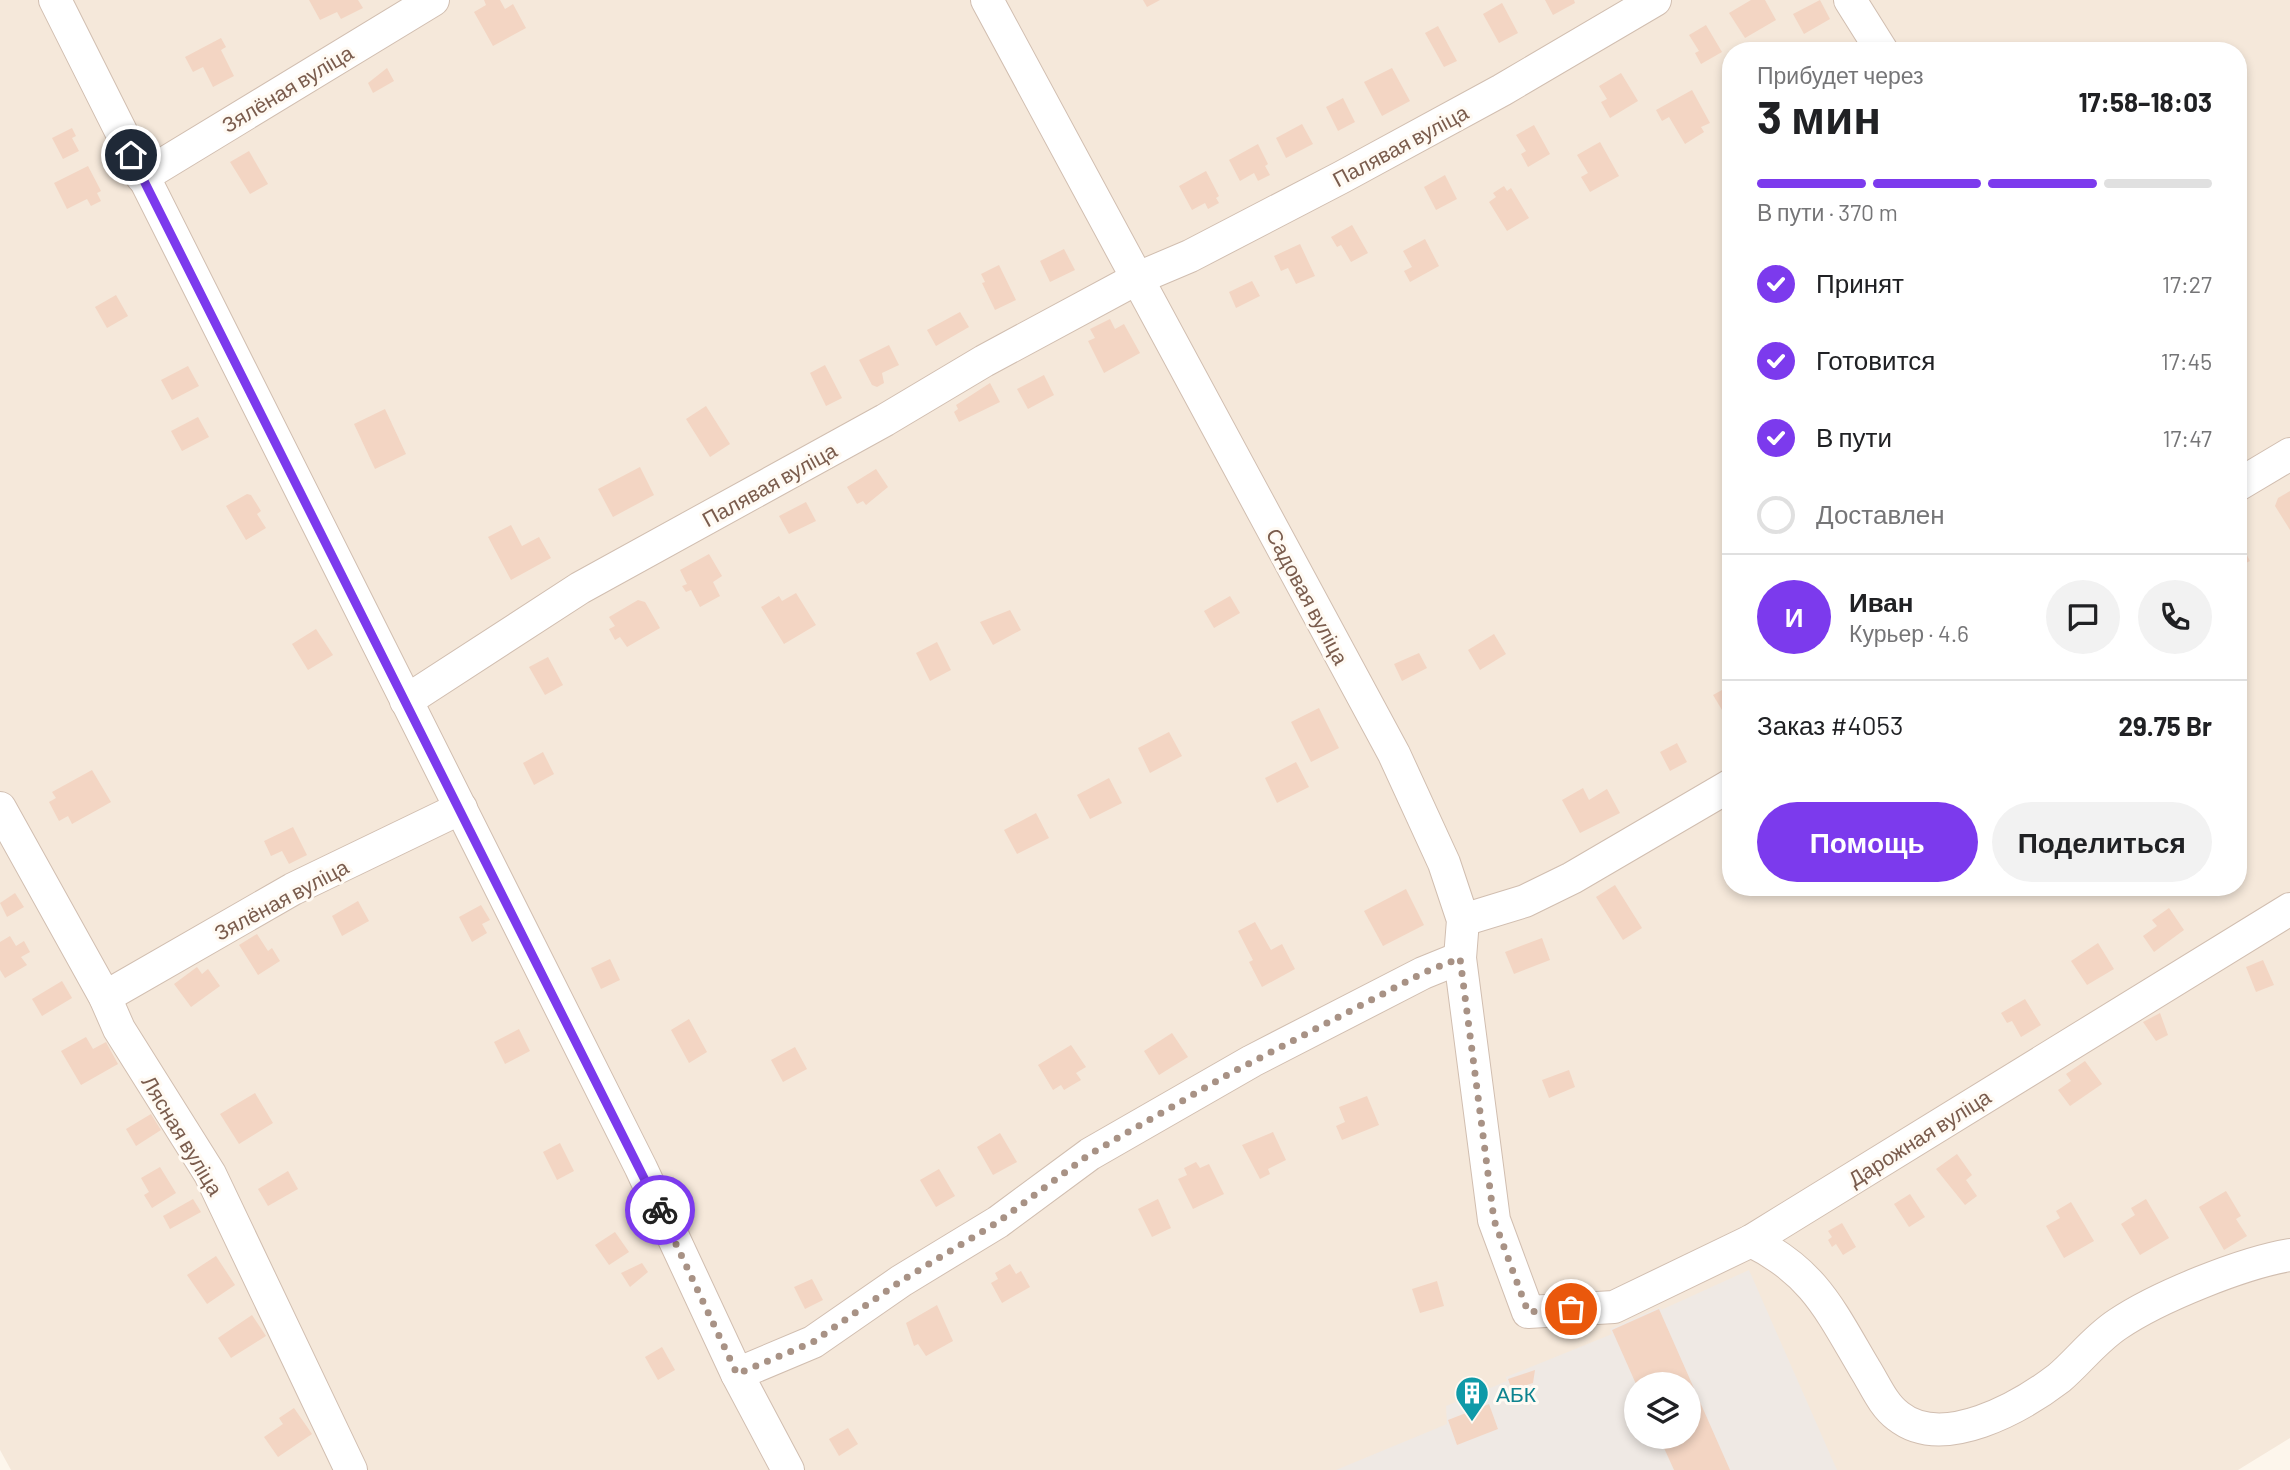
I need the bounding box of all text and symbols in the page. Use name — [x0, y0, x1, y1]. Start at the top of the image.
street label: Зялёная вуліца — [217, 39, 357, 137]
text: Прибудет через — [1757, 61, 1924, 89]
text: 17:58–18:03 — [2078, 86, 2212, 117]
text: 3 мин — [1757, 88, 1881, 143]
street label: Палявая вуліца — [1328, 99, 1472, 191]
pin — [101, 125, 161, 185]
icon: home — [112, 136, 150, 174]
text: В пути · 370 m — [1757, 198, 1898, 226]
icon: check — [1757, 265, 1795, 303]
text: Принят — [1816, 267, 1904, 298]
text: 17:27 — [2162, 270, 2212, 298]
icon: check — [1757, 342, 1795, 380]
text: Готовится — [1816, 344, 1935, 375]
text: 17:45 — [2161, 347, 2212, 375]
icon: check — [1757, 419, 1795, 457]
text: В пути — [1816, 421, 1892, 452]
text: 17:47 — [2162, 424, 2212, 452]
street label: Палявая вуліца — [697, 437, 841, 531]
text: Доставлен — [1816, 498, 1945, 529]
street label: Садовая вуліца — [1262, 524, 1355, 669]
button: chat — [2046, 580, 2120, 654]
button: phone — [2138, 580, 2212, 654]
text: Иван — [1849, 586, 1914, 617]
text: И — [1785, 601, 1803, 632]
text: Курьер · 4.6 — [1849, 619, 1969, 647]
text: Заказ #4053 — [1757, 709, 1903, 740]
text: 29.75 Br — [2118, 710, 2212, 741]
button: Помощь — [1757, 802, 1978, 882]
button: Поделиться — [1992, 802, 2212, 882]
street label: Зялёная вуліца — [210, 853, 353, 945]
street label: Лясная вуліца — [137, 1070, 229, 1200]
street label: Дарожная вуліца — [1843, 1083, 1995, 1191]
courier — [625, 1175, 695, 1245]
icon: bike — [641, 1191, 679, 1229]
pin — [1541, 1279, 1601, 1339]
icon: bag — [1552, 1290, 1590, 1328]
map controls — [1624, 1372, 1701, 1449]
button: layers — [1624, 1372, 1701, 1449]
building icon: АБК — [1453, 1374, 1491, 1423]
place label: АБК — [1496, 1381, 1537, 1406]

